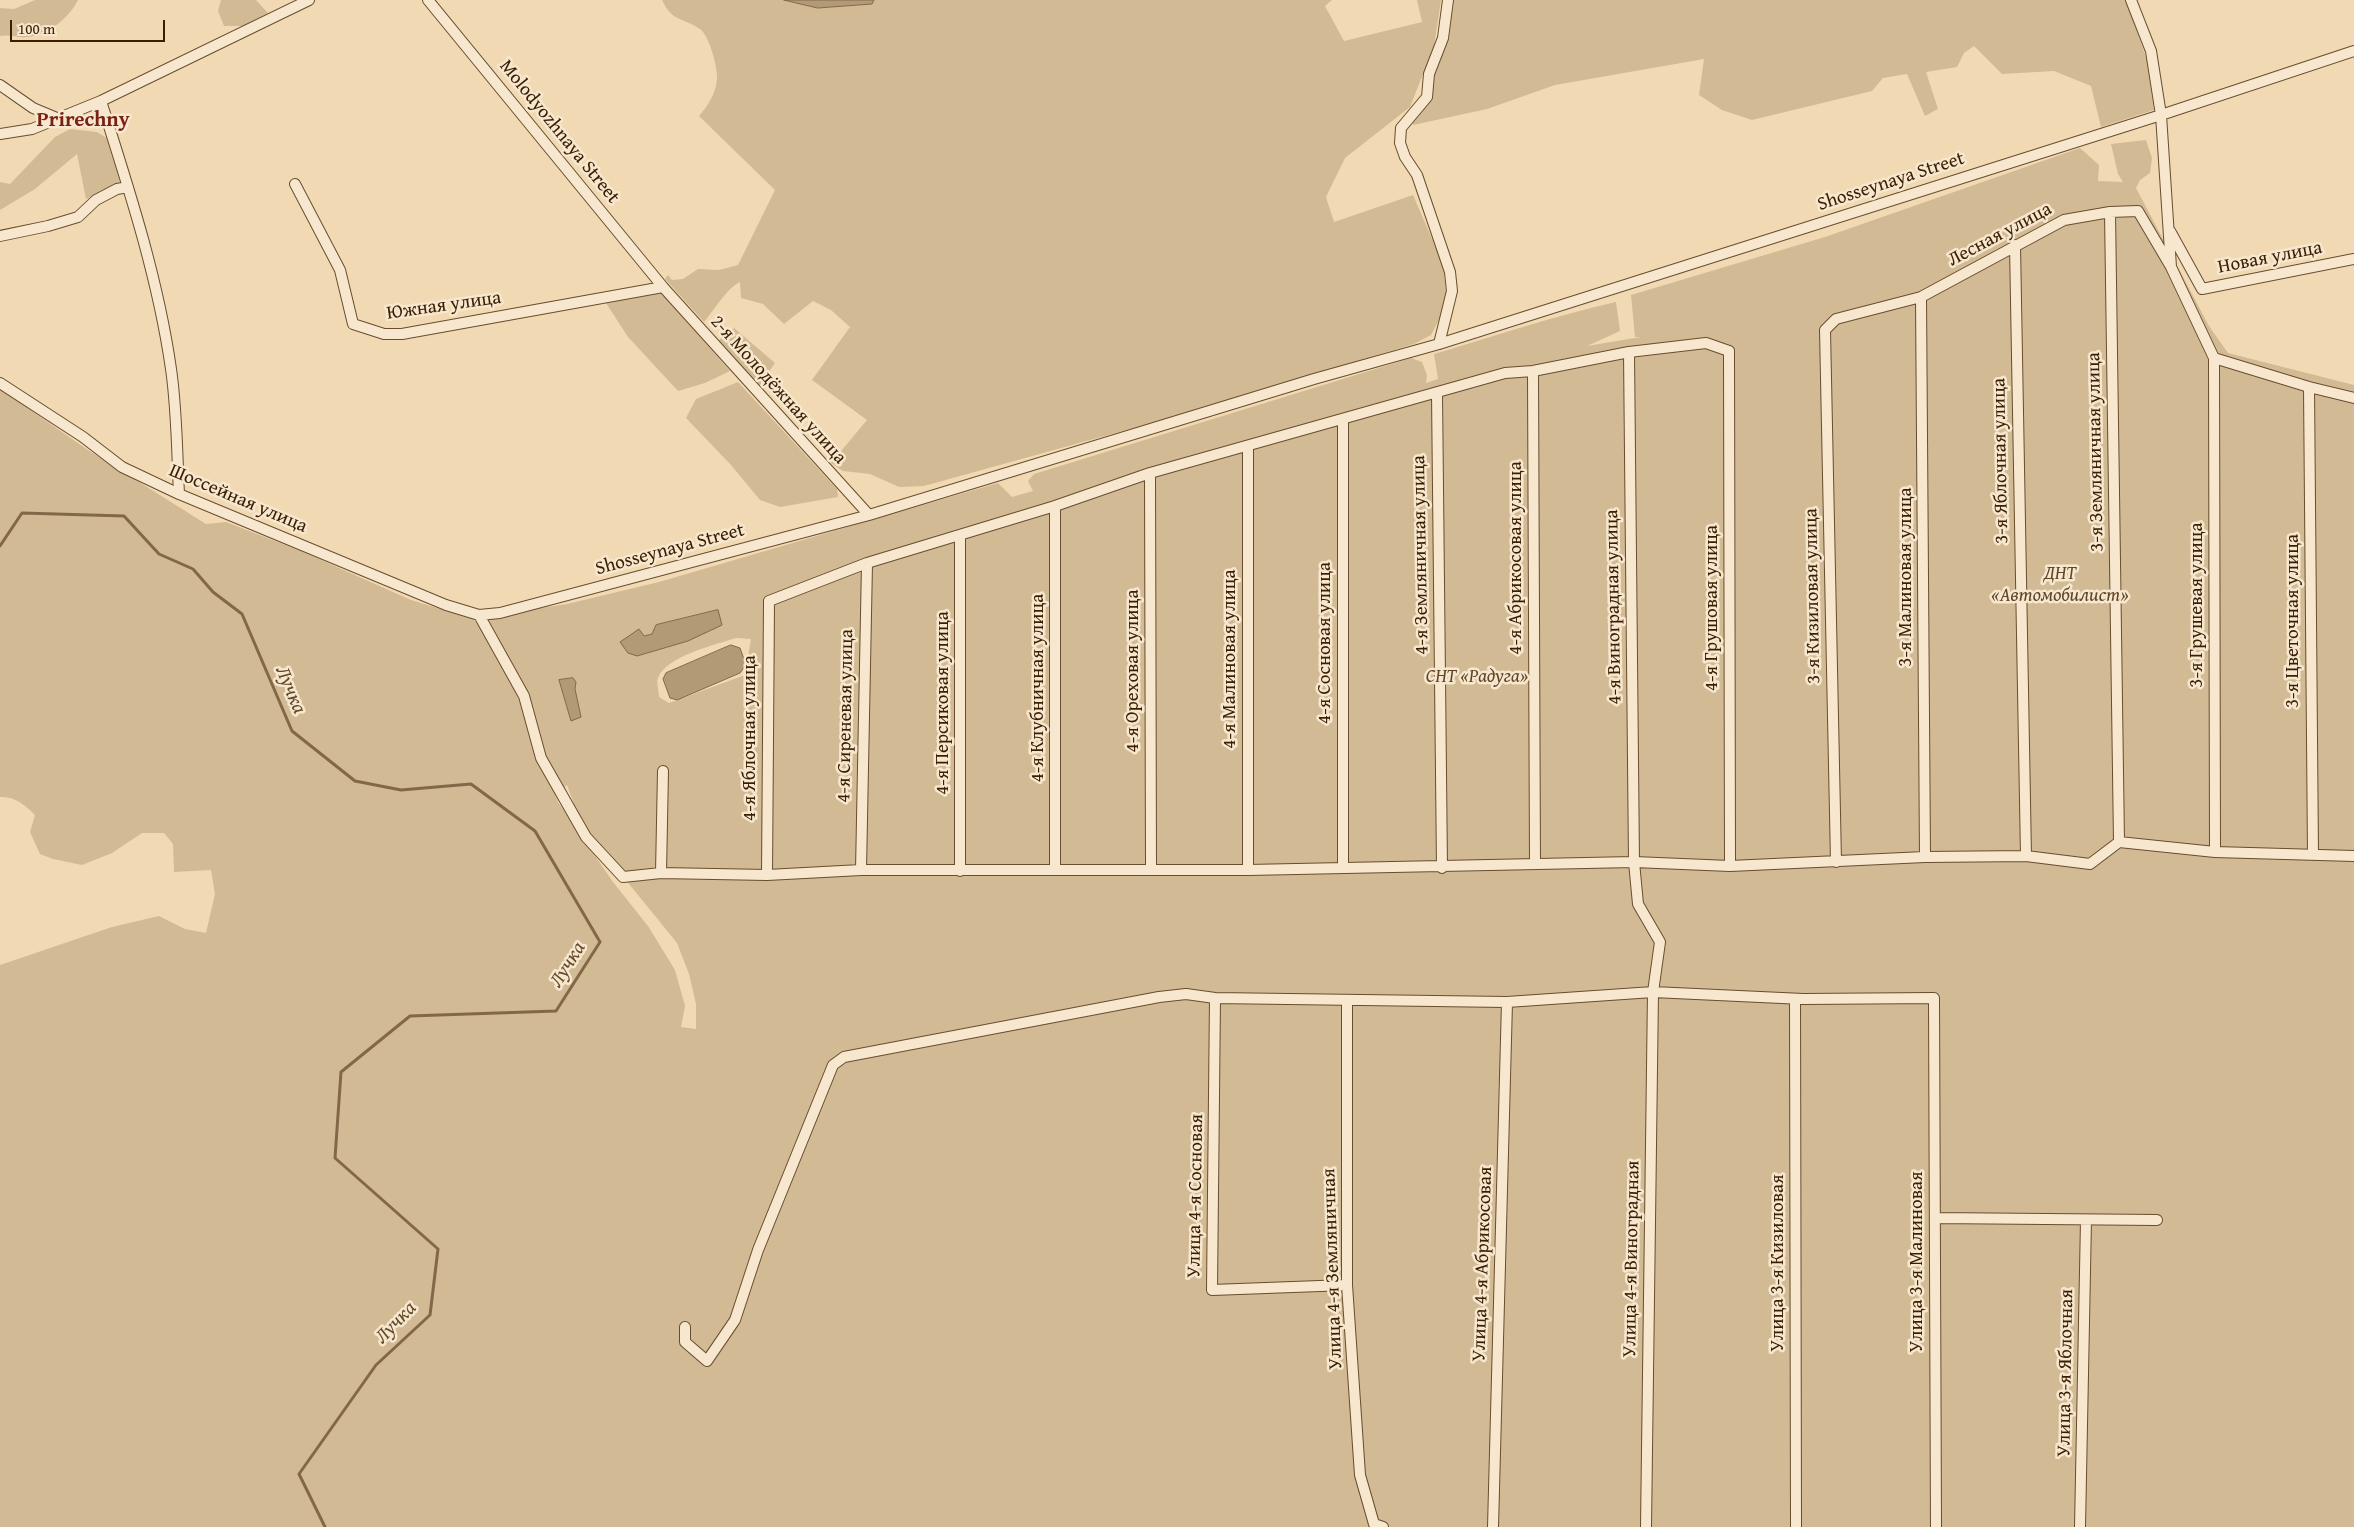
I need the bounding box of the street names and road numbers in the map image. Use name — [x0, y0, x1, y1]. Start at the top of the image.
street label: Molodyozhnaya Street — [494, 56, 624, 208]
street label: Shosseynaya Street — [1815, 147, 1967, 217]
street label: Лесная улица — [1944, 198, 2056, 272]
street label: Новая улица — [2216, 237, 2324, 279]
street label: Южная улица — [385, 287, 503, 325]
street label: 2-я Молодёжная улица — [705, 311, 851, 469]
street label: 3-я Земляничная улица — [2083, 352, 2109, 552]
street label: 3-я Яблочная улица — [1988, 378, 2014, 544]
street label: 4-я Земляничная улица — [1408, 455, 1434, 655]
street label: Шоссейная улица — [166, 460, 310, 538]
street label: 4-я Абрикосовая улица — [1505, 461, 1527, 655]
street label: 3-я Малиновая улица — [1895, 487, 1917, 667]
street label: 3-я Кизиловая улица — [1800, 508, 1826, 684]
street label: 4-я Виноградная улица — [1601, 509, 1627, 705]
street label: Shosseynaya Street — [593, 519, 747, 581]
street label: 3-я Грушевая улица — [2186, 522, 2208, 688]
street label: 4-я Грушовая улица — [1701, 525, 1723, 691]
street label: 3-я Цветочная улица — [2282, 534, 2304, 708]
street label: 4-я Сосновая улица — [1314, 562, 1336, 724]
street label: 4-я Малиновая улица — [1219, 569, 1241, 749]
street label: 4-я Ореховая улица — [1122, 590, 1144, 752]
street label: 4-я Клубничная улица — [1027, 594, 1049, 782]
street label: 4-я Персиковая улица — [932, 611, 954, 795]
street label: 4-я Сиреневая улица — [833, 629, 859, 803]
street label: 4-я Яблочная улица — [739, 655, 761, 821]
street label: Улица 4-я Сосновая — [1183, 1114, 1209, 1278]
street label: Улица 4-я Виноградная — [1619, 1160, 1645, 1358]
street label: Улица 4-я Абрикосовая — [1468, 1166, 1498, 1362]
street label: Улица 4-я Земляничная — [1318, 1168, 1348, 1370]
street label: Улица 3-я Малиновая — [1906, 1171, 1928, 1353]
street label: Улица 3-я Кизиловая — [1767, 1174, 1789, 1352]
street label: Улица 3-я Яблочная — [2053, 1289, 2079, 1457]

